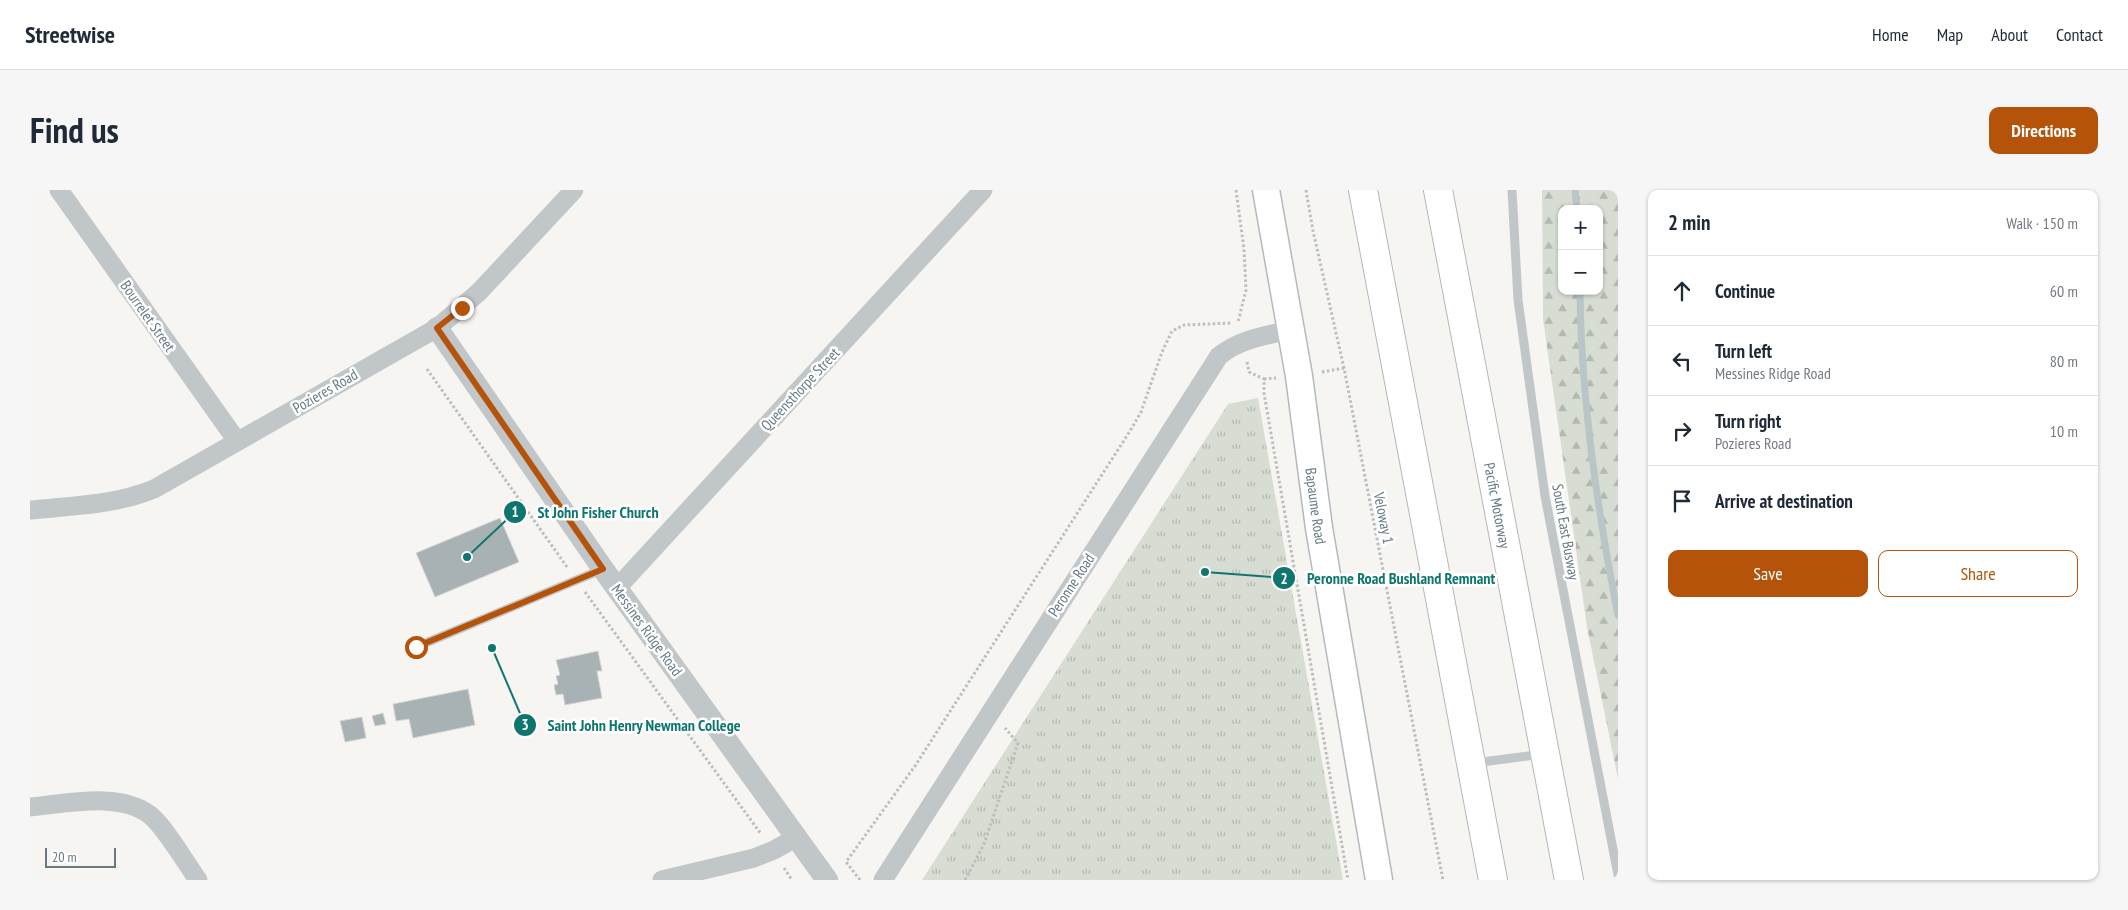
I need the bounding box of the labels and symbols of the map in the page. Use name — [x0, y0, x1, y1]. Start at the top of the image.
street label: Bourrelet Street — [117, 277, 179, 355]
route end — [451, 297, 474, 320]
street label: Queensthorpe Street — [757, 343, 843, 435]
street label: Pozieres Road — [289, 365, 361, 417]
street label: Pacific Motorway — [1480, 461, 1515, 550]
street label: Bapaume Road — [1302, 467, 1331, 546]
street label: South East Busway — [1548, 482, 1584, 582]
street label: Veloway 1 — [1370, 490, 1398, 545]
callout: St John Fisher Church — [503, 496, 669, 527]
text: 1 — [511, 502, 519, 521]
text: St John Fisher Church — [537, 502, 659, 522]
street label: Peronne Road — [1044, 550, 1098, 620]
callout: Peronne Road Bushland Remnant — [1272, 563, 1505, 594]
text: Peronne Road Bushland Remnant — [1307, 568, 1495, 588]
text: 2 — [1280, 569, 1288, 588]
street label: Messines Ridge Road — [607, 580, 687, 680]
route start — [405, 636, 428, 659]
callout: Saint John Henry Newman College — [512, 709, 751, 740]
text: 3 — [521, 715, 529, 734]
text: Saint John Henry Newman College — [547, 715, 741, 735]
scale bar — [45, 845, 116, 868]

